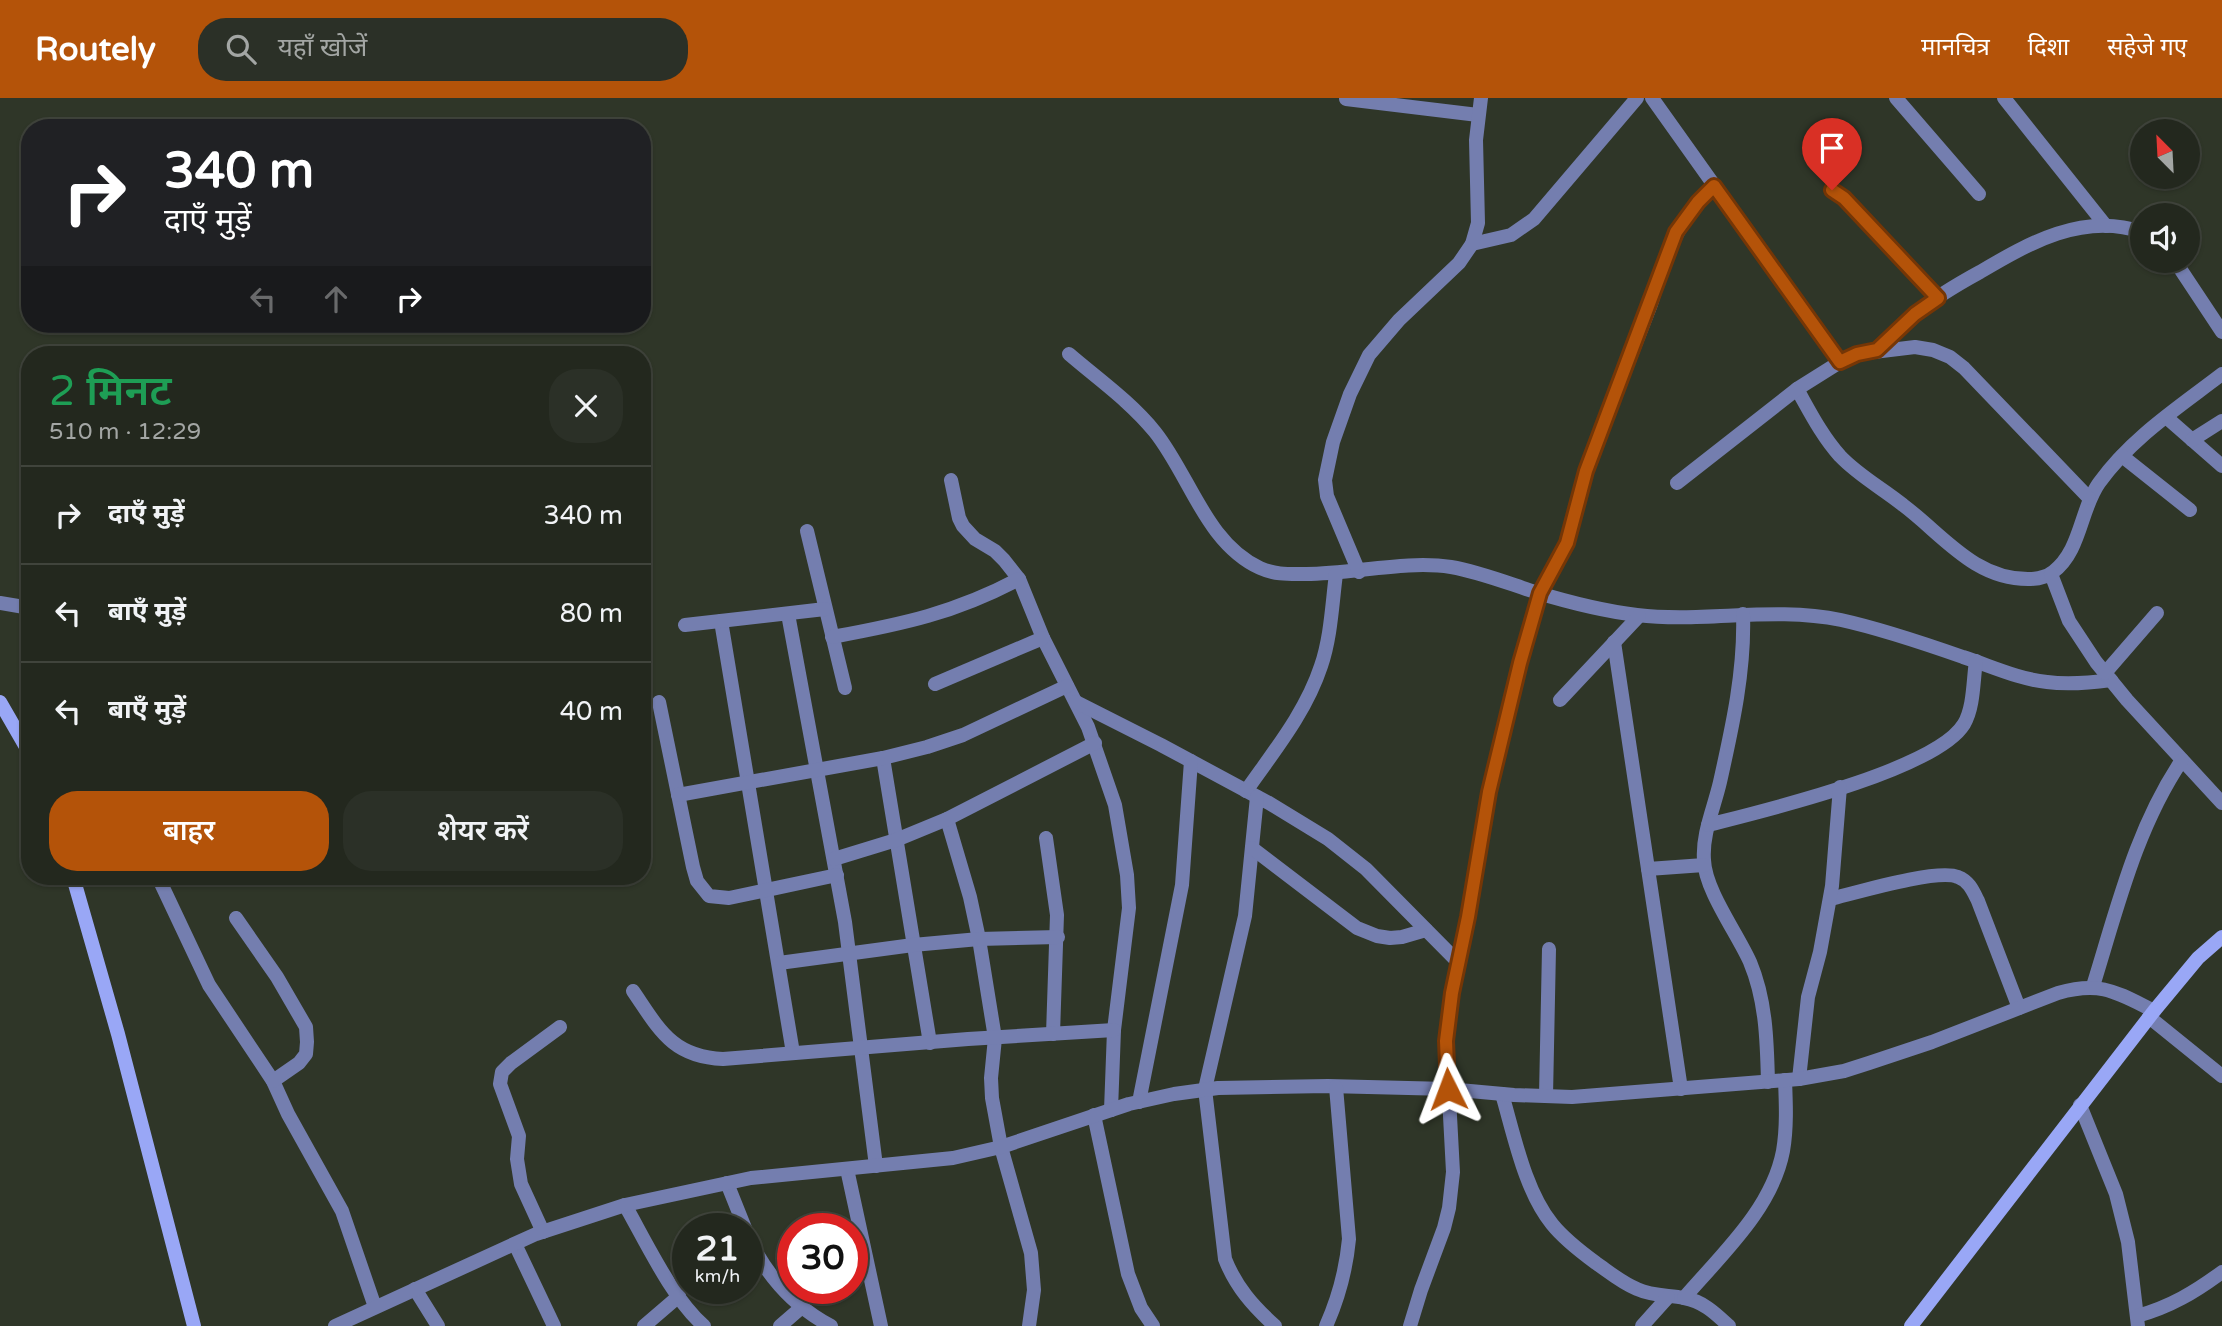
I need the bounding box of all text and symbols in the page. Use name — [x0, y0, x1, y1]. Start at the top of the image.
search box — [198, 18, 688, 81]
text: Routely — [35, 30, 156, 69]
icon: search — [222, 30, 260, 68]
text: यहाँ खोजें — [278, 32, 367, 63]
text: मानचित्र — [1921, 33, 1990, 62]
text: दिशा — [2028, 33, 2069, 62]
text: सहेजे गए — [2107, 33, 2187, 62]
pin — [1802, 118, 1862, 190]
north arrow — [2130, 119, 2200, 189]
map controls — [2130, 119, 2200, 273]
icon: arrive — [1813, 129, 1851, 167]
text: 340 m — [164, 142, 314, 201]
icon: right — [49, 147, 140, 238]
text: दाएँ मुड़ें — [164, 202, 252, 240]
button: sound — [2130, 203, 2200, 273]
icon: left — [244, 280, 282, 318]
icon: ahead — [317, 280, 355, 318]
icon: right — [390, 280, 428, 318]
text: 2 मिनट — [49, 366, 172, 417]
button: close — [549, 369, 623, 443]
text: 510 m · 12:29 — [49, 418, 201, 446]
icon: right — [49, 496, 87, 534]
text: दाएँ मुड़ें — [108, 498, 185, 529]
text: 340 m — [543, 500, 623, 531]
icon: left — [49, 594, 87, 632]
text: बाएँ मुड़ें — [108, 596, 186, 627]
text: 80 m — [560, 598, 623, 629]
icon: left — [49, 692, 87, 730]
text: बाएँ मुड़ें — [108, 694, 186, 725]
text: 40 m — [560, 696, 623, 727]
button: बाहर — [49, 791, 329, 871]
button: शेयर करें — [343, 791, 623, 871]
position arrow — [1411, 1052, 1485, 1126]
speed limit sign: 30 — [777, 1213, 868, 1304]
text: 21 — [696, 1228, 739, 1270]
text: km/h — [695, 1265, 740, 1287]

